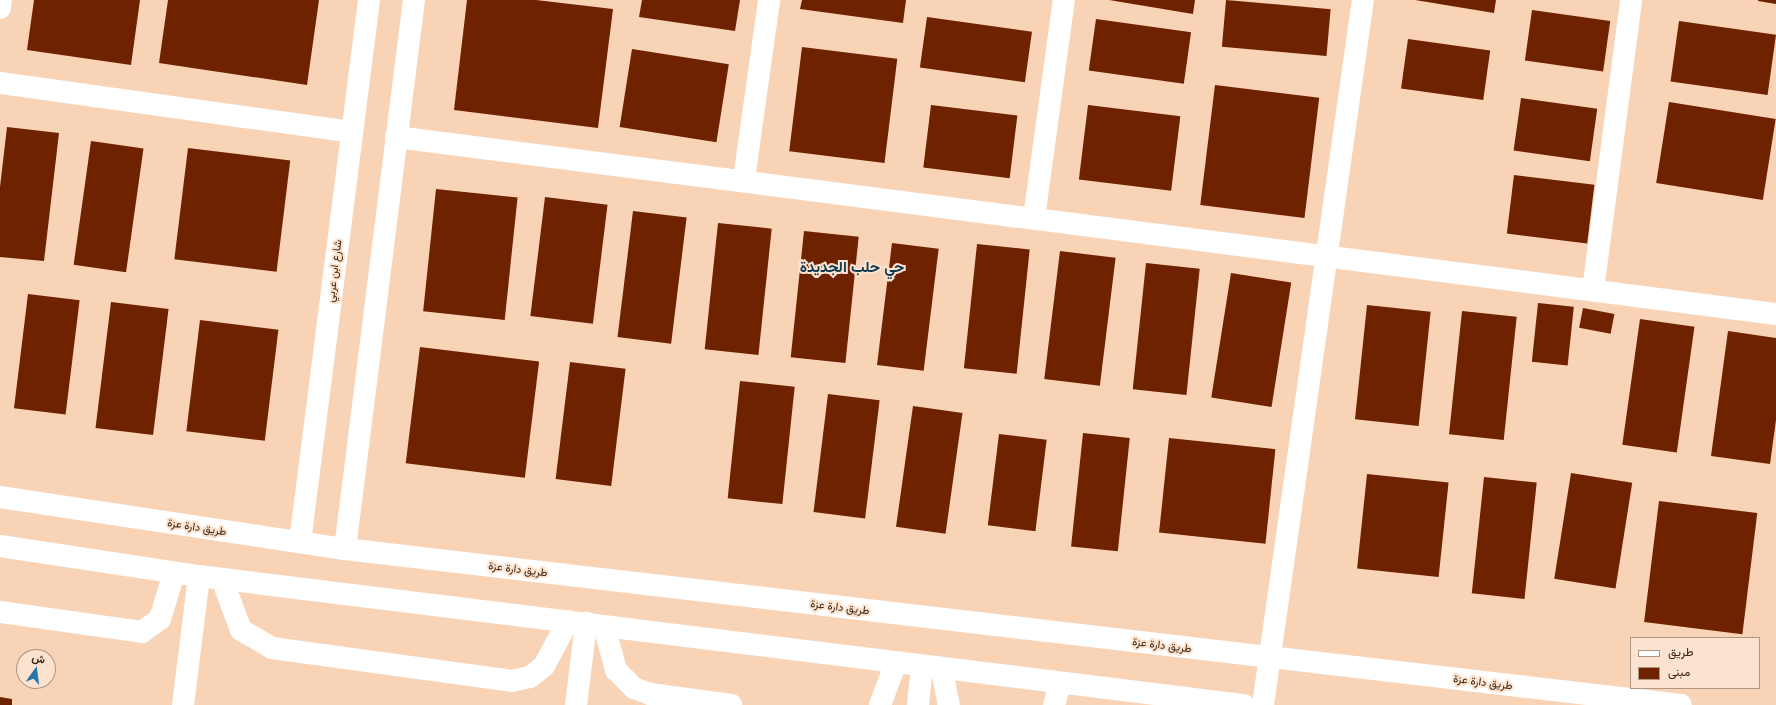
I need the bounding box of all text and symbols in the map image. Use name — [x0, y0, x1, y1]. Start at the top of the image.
street label: شارع ابن عربي — [324, 239, 344, 303]
district label: حي حلب الجديدة — [800, 258, 904, 276]
street label: طريق دارة عزة — [167, 516, 227, 538]
street label: طريق دارة عزة — [488, 559, 548, 579]
street label: طريق دارة عزة — [810, 597, 870, 617]
street label: طريق دارة عزة — [1132, 635, 1192, 655]
legend — [1630, 637, 1760, 689]
text: طريق — [1668, 645, 1693, 659]
north arrow — [16, 649, 56, 689]
text: ش — [31, 651, 47, 666]
text: مبنى — [1668, 665, 1690, 679]
street label: طريق دارة عزة — [1453, 672, 1513, 692]

